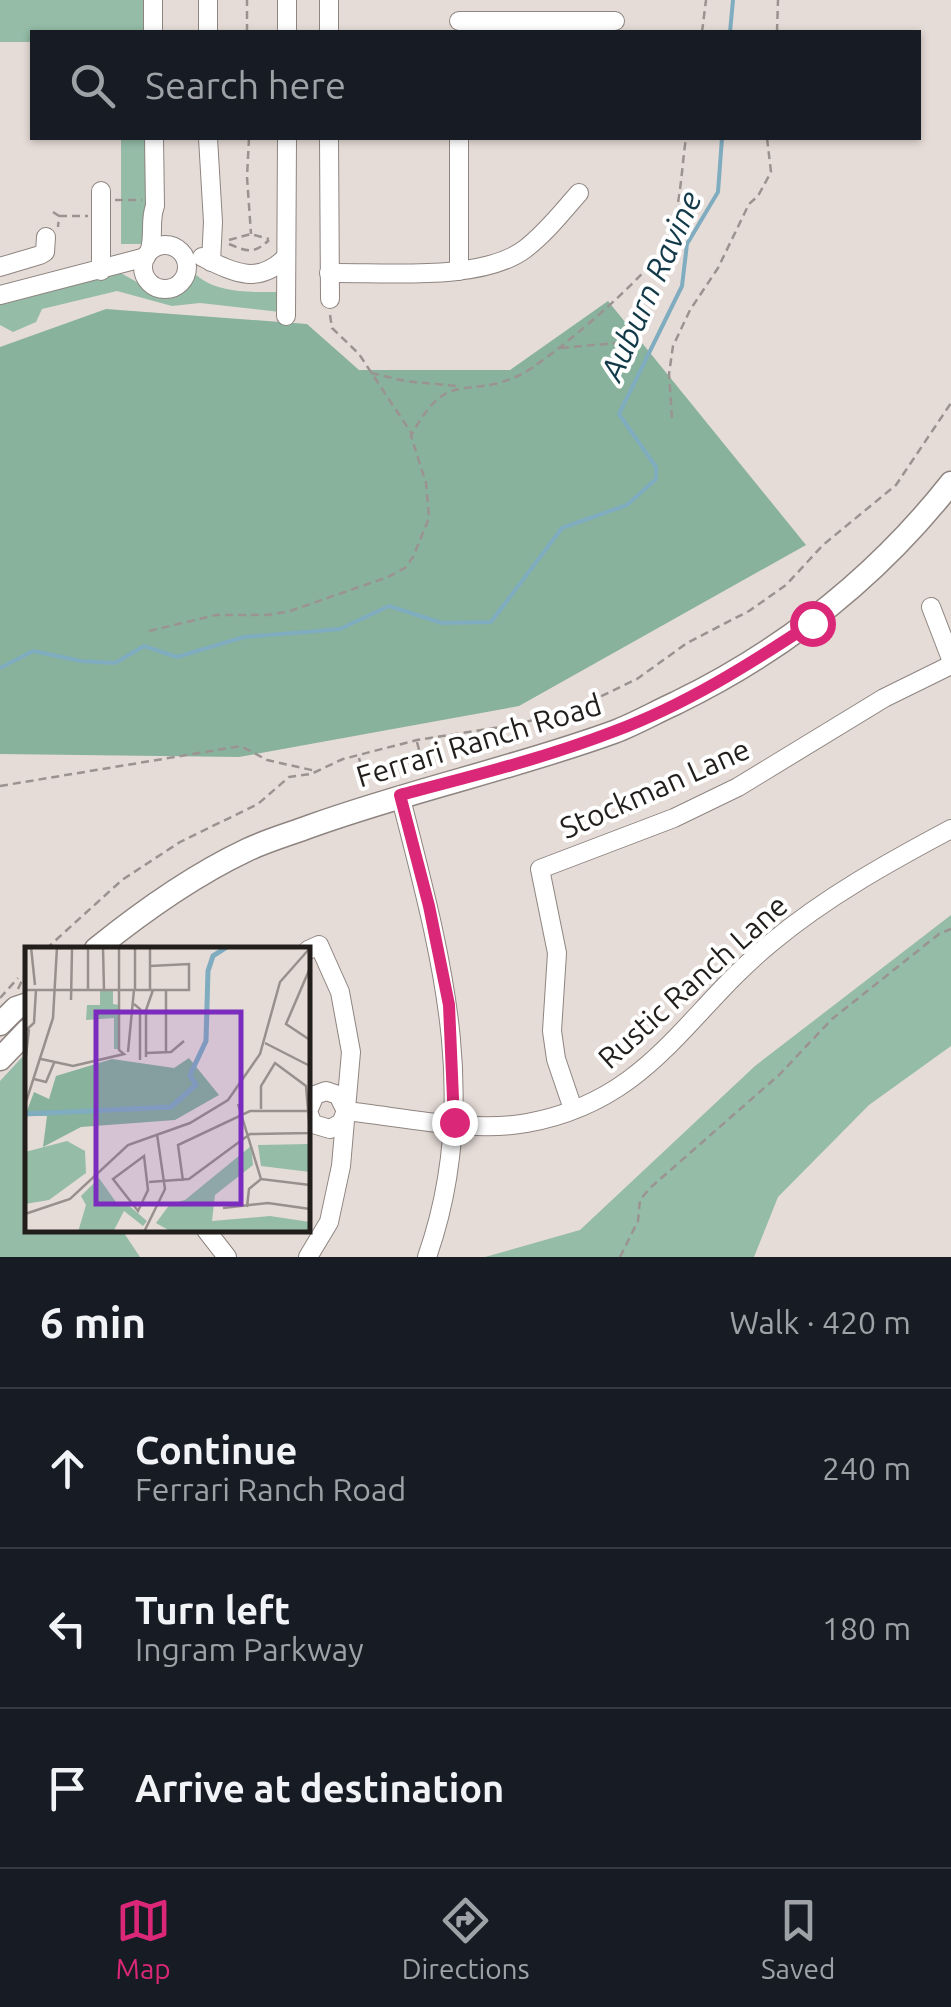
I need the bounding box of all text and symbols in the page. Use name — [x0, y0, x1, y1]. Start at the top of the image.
search box — [30, 30, 921, 140]
icon: search — [65, 58, 120, 113]
text: Search here — [145, 64, 346, 106]
water label: Auburn Ravine — [591, 185, 708, 388]
route start — [790, 601, 836, 647]
street label: Ferrari Ranch Road — [352, 687, 605, 793]
street label: Stockman Lane — [555, 731, 755, 845]
street label: Rustic Ranch Lane — [591, 888, 794, 1075]
inset map — [25, 947, 310, 1232]
route end — [432, 1100, 478, 1146]
text: 6 min — [40, 1299, 146, 1346]
text: Walk · 420 m — [729, 1304, 911, 1340]
text: Continue — [135, 1429, 297, 1471]
icon: ahead — [40, 1441, 95, 1496]
text: 240 m — [822, 1450, 911, 1486]
text: Ferrari Ranch Road — [135, 1471, 406, 1507]
text: Turn left — [135, 1589, 290, 1631]
icon: left — [40, 1601, 95, 1656]
text: 180 m — [822, 1610, 911, 1646]
text: Ingram Parkway — [135, 1631, 364, 1667]
icon: arrive — [40, 1761, 95, 1816]
text: Arrive at destination — [135, 1767, 504, 1809]
tab: Map — [116, 1893, 171, 1984]
tab: Directions — [402, 1893, 530, 1984]
tab: Saved — [761, 1893, 835, 1984]

